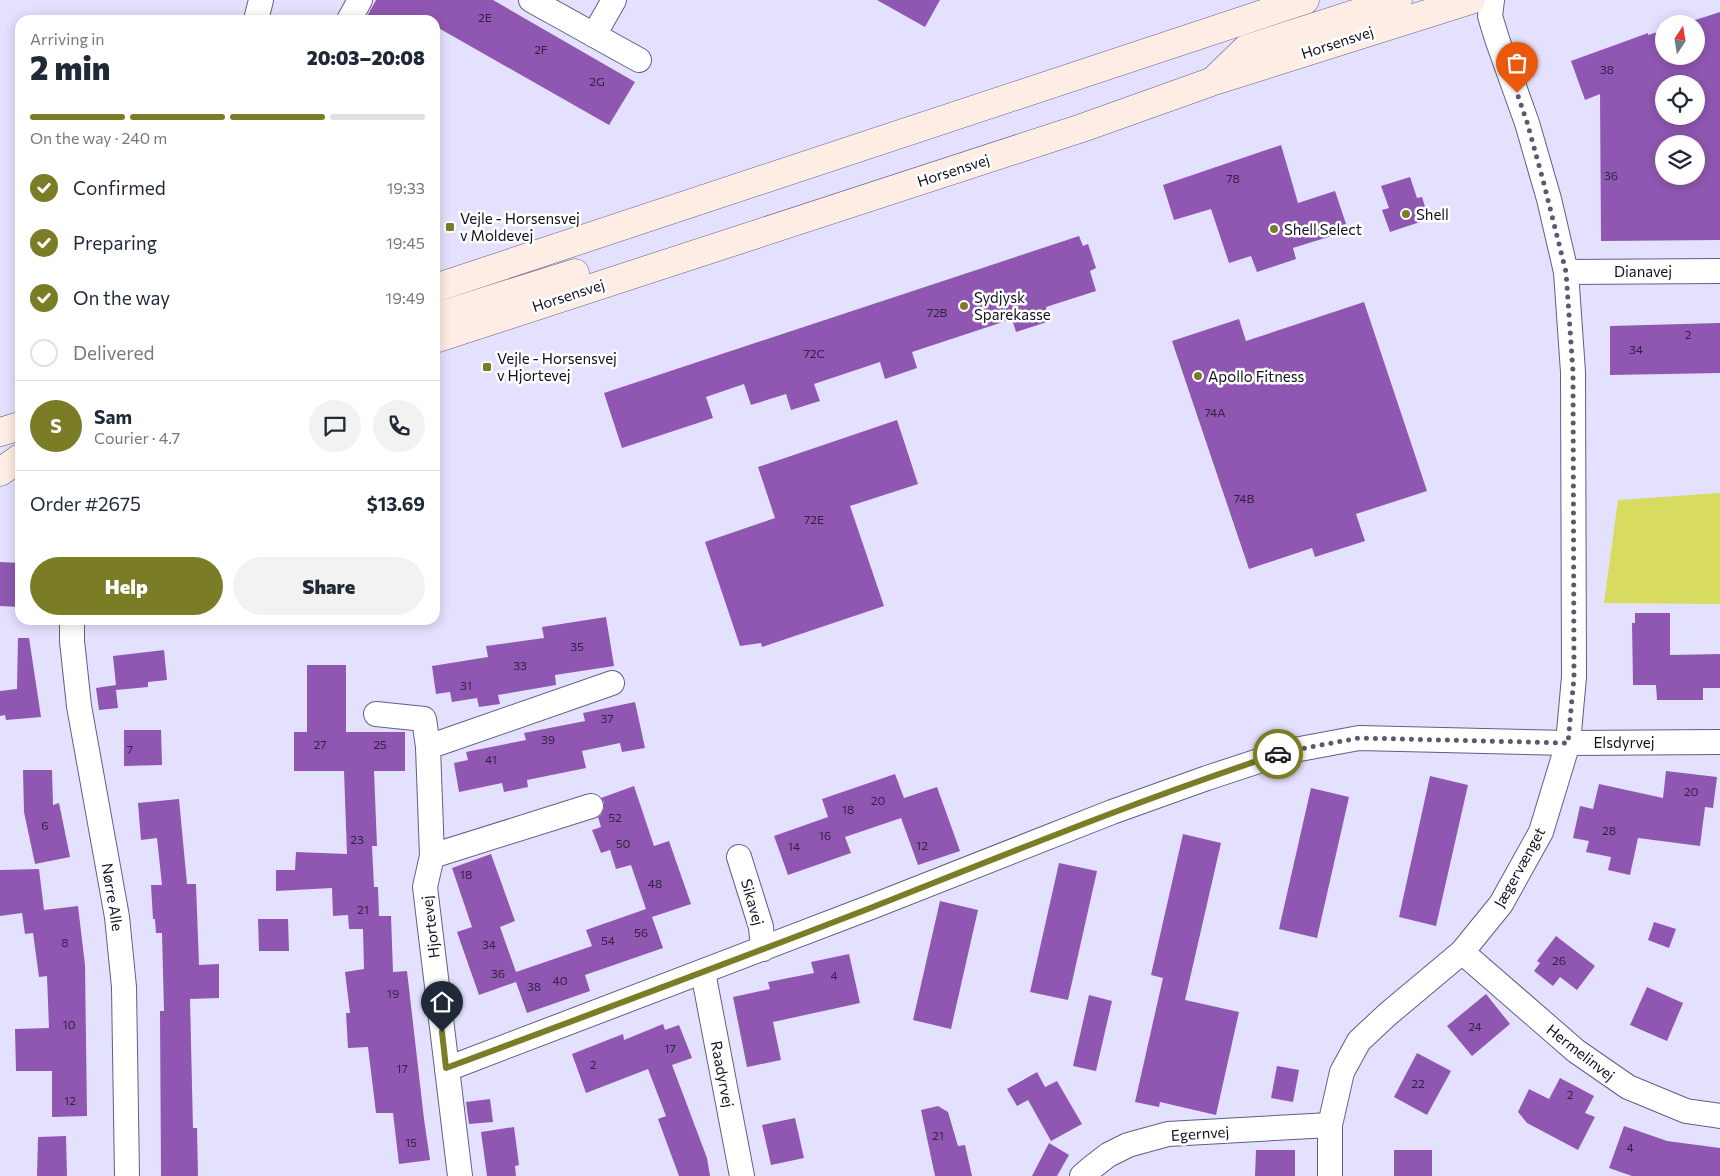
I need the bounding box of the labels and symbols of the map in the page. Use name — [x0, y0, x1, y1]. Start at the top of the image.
house number: 2E — [478, 10, 492, 24]
north arrow — [1655, 15, 1705, 65]
street label: Horsensvej — [1298, 22, 1376, 62]
house number: 2F — [534, 42, 548, 56]
pin — [1496, 42, 1538, 93]
house number: 38 — [1600, 62, 1614, 76]
house number: 2G — [589, 74, 605, 88]
street label: Horsensvej — [914, 150, 992, 190]
house number: 36 — [1604, 168, 1618, 182]
house number: 78 — [1226, 171, 1240, 185]
place label: Shell — [1416, 205, 1449, 223]
marker: Shell — [1400, 208, 1412, 220]
place label: Vejle - Horsensvej v Moldevej — [460, 209, 580, 244]
place label: Shell Select — [1284, 220, 1362, 238]
marker: Vejle - Horsensvej v Moldevej — [444, 221, 456, 233]
marker: Shell Select — [1268, 223, 1280, 235]
street label: Dianavej — [1614, 262, 1672, 280]
street label: Horsensvej — [529, 275, 607, 315]
place label: Sydjysk Sparekasse — [974, 288, 1051, 323]
marker: Sydjysk Sparekasse — [958, 300, 970, 312]
house number: 72B — [927, 305, 948, 319]
house number: 2 — [1685, 327, 1692, 341]
house number: 34 — [1629, 342, 1643, 356]
house number: 72C — [803, 346, 825, 360]
place label: Vejle - Horsensvej v Hjortevej — [497, 349, 617, 384]
marker: Vejle - Horsensvej v Hjortevej — [481, 361, 493, 373]
place label: Apollo Fitness — [1208, 367, 1305, 385]
marker: Apollo Fitness — [1192, 370, 1204, 382]
house number: 74A — [1204, 405, 1226, 419]
house number: 74B — [1234, 491, 1255, 505]
house number: 72E — [804, 512, 824, 526]
house number: 35 — [570, 639, 584, 653]
house number: 33 — [513, 658, 527, 672]
house number: 31 — [460, 678, 472, 692]
house number: 37 — [600, 711, 614, 725]
courier — [1253, 729, 1303, 779]
house number: 39 — [541, 732, 555, 746]
street label: Elsdyrvej — [1593, 733, 1655, 751]
house number: 27 — [314, 737, 326, 751]
house number: 25 — [373, 737, 387, 751]
house number: 7 — [127, 742, 133, 756]
house number: 41 — [485, 752, 497, 766]
house number: 20 — [1684, 784, 1698, 798]
house number: 20 — [871, 793, 885, 807]
house number: 18 — [842, 802, 854, 816]
house number: 52 — [608, 810, 622, 824]
house number: 6 — [41, 818, 49, 832]
house number: 28 — [1602, 823, 1616, 837]
street label: Jægervænget — [1490, 824, 1548, 910]
house number: 16 — [819, 828, 831, 842]
house number: 23 — [350, 832, 364, 846]
house number: 50 — [616, 836, 631, 850]
house number: 12 — [916, 838, 928, 852]
house number: 14 — [788, 839, 800, 853]
street label: Nørre Alle — [99, 862, 127, 932]
house number: 18 — [460, 867, 472, 881]
house number: 48 — [648, 876, 662, 890]
street label: Sikavej — [738, 877, 768, 927]
street label: Hjortevej — [417, 895, 443, 959]
house number: 21 — [357, 902, 369, 916]
house number: 56 — [634, 925, 648, 939]
house number: 54 — [601, 933, 615, 947]
house number: 8 — [61, 935, 69, 949]
house number: 34 — [482, 937, 496, 951]
house number: 26 — [1552, 953, 1566, 967]
house number: 36 — [491, 966, 505, 980]
house number: 4 — [830, 968, 838, 982]
house number: 40 — [552, 973, 568, 987]
house number: 38 — [527, 979, 541, 993]
pin — [421, 981, 463, 1032]
house number: 19 — [387, 986, 399, 1000]
house number: 10 — [63, 1017, 76, 1031]
house number: 24 — [1468, 1019, 1482, 1033]
street label: Hermelinvej — [1543, 1020, 1619, 1084]
street label: Raadyrvej — [708, 1039, 738, 1109]
house number: 17 — [664, 1041, 676, 1055]
house number: 2 — [590, 1057, 597, 1071]
house number: 17 — [396, 1061, 408, 1075]
house number: 22 — [1411, 1076, 1425, 1090]
house number: 2 — [1567, 1087, 1574, 1101]
house number: 12 — [64, 1093, 76, 1107]
street label: Egernvej — [1170, 1122, 1230, 1144]
house number: 21 — [932, 1128, 944, 1142]
house number: 15 — [405, 1135, 417, 1149]
house number: 4 — [1626, 1140, 1634, 1154]

